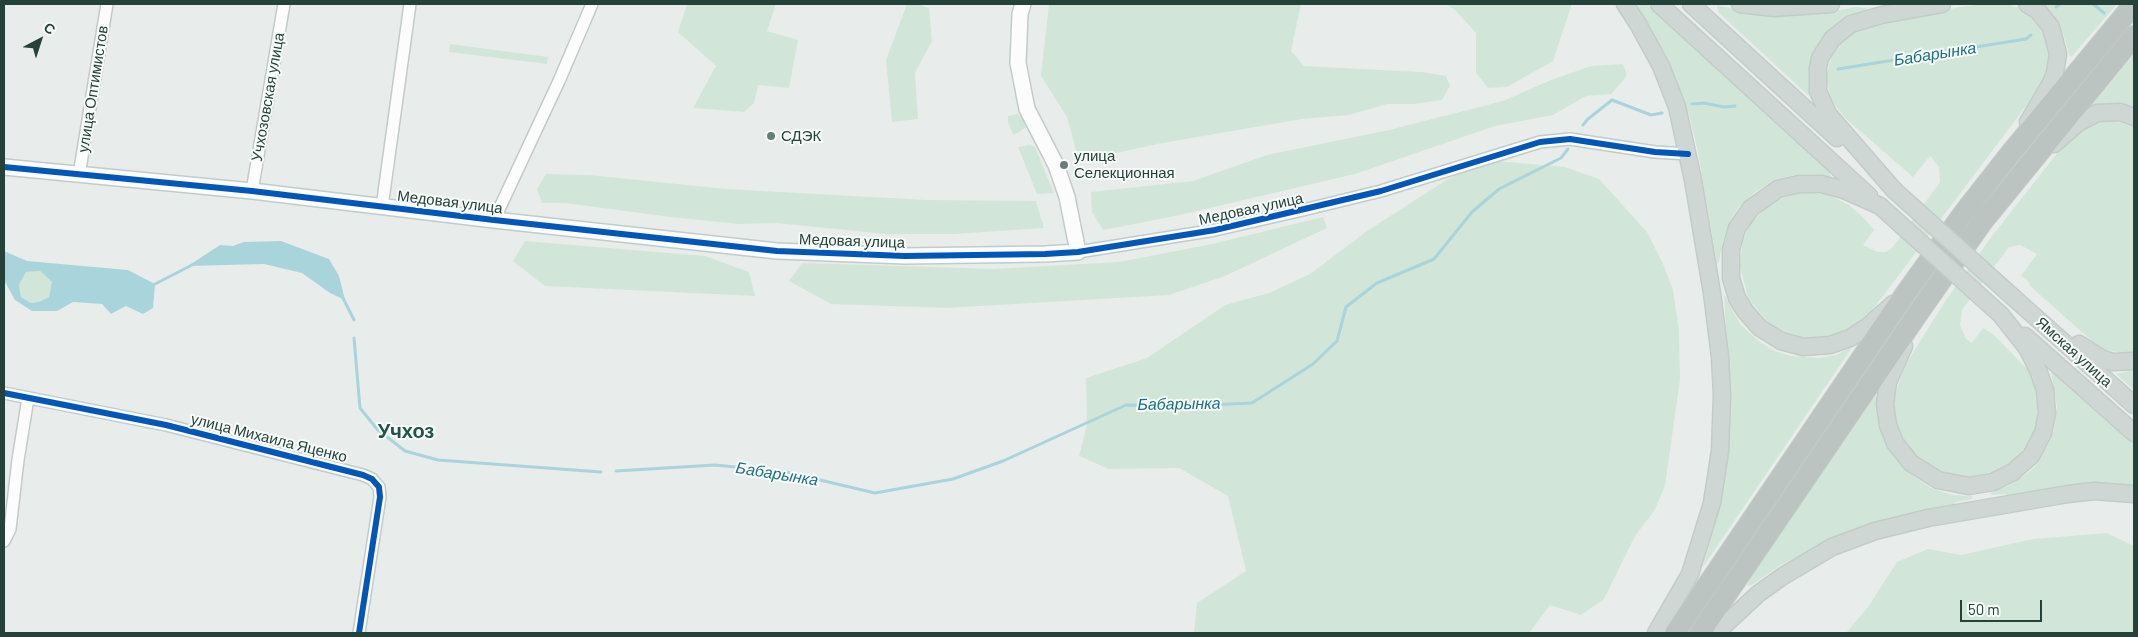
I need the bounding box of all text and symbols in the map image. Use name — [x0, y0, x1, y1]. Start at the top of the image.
north arrow — [15, 15, 65, 65]
text: С — [41, 18, 59, 38]
street label: улица Оптимистов — [74, 24, 112, 154]
street label: Учхозовская улица — [248, 31, 288, 163]
water label: Бабарынка — [1892, 38, 1978, 70]
place label: СДЭК — [781, 127, 821, 145]
marker: СДЭК — [765, 130, 777, 142]
place label: улица Селекционная — [1074, 147, 1175, 182]
marker: улица Селекционная — [1058, 159, 1070, 171]
street label: Медовая улица — [396, 187, 504, 217]
street label: Медовая улица — [1197, 189, 1305, 229]
street label: Медовая улица — [799, 230, 905, 252]
street label: Ямская улица — [2032, 313, 2116, 391]
water label: Бабарынка — [1137, 394, 1221, 414]
street label: улица Михаила Яценко — [189, 410, 349, 466]
district label: Учхоз — [378, 419, 434, 443]
water label: Бабарынка — [734, 458, 820, 490]
scale bar — [1963, 590, 2046, 622]
text: 50 m — [1968, 600, 2000, 618]

